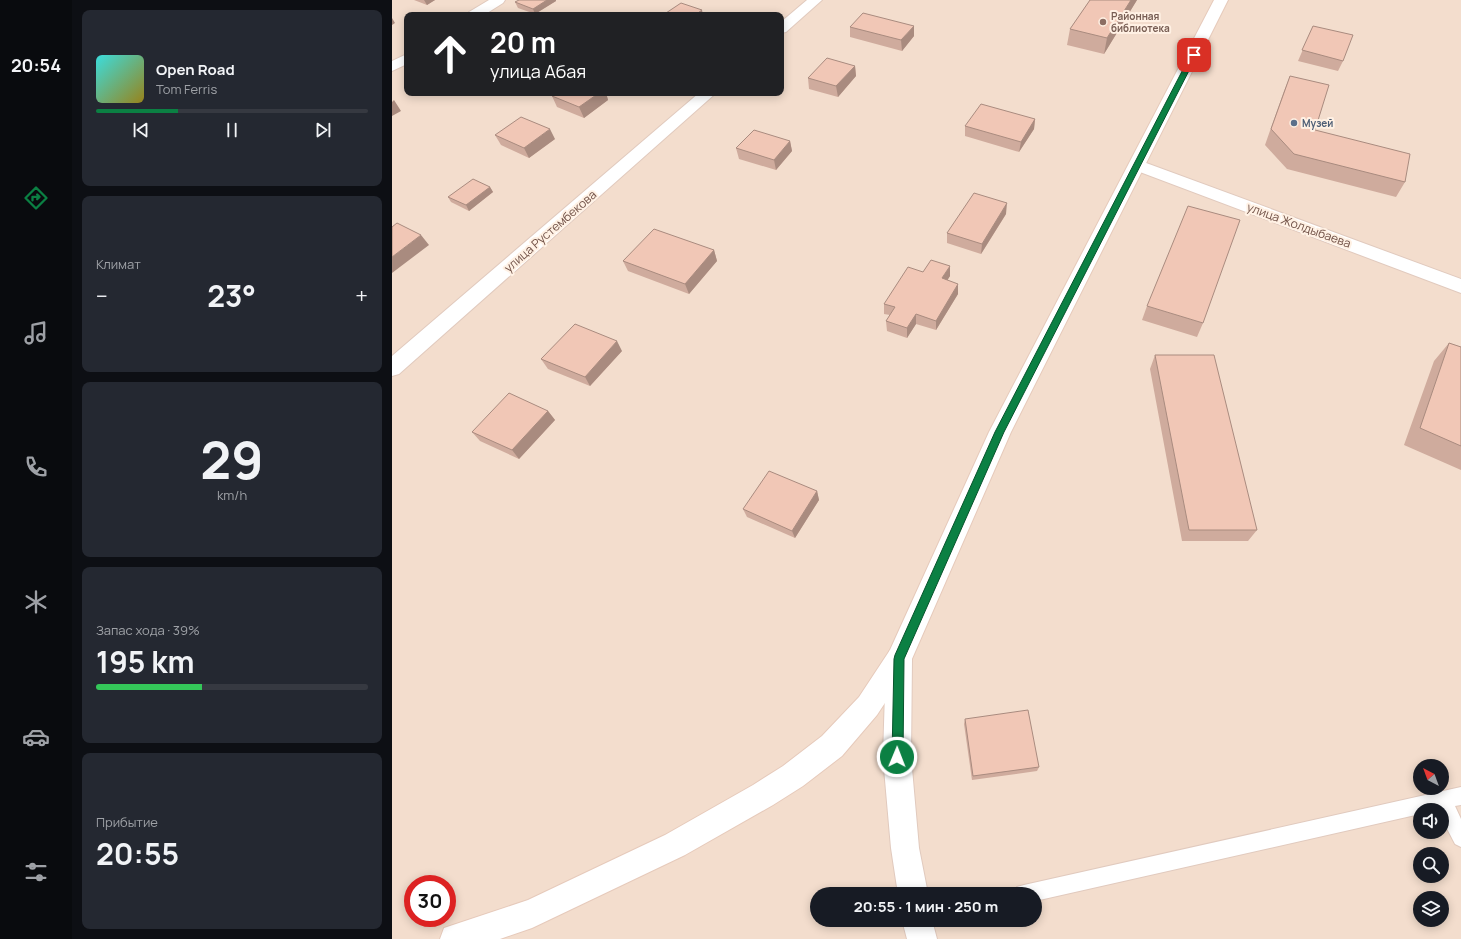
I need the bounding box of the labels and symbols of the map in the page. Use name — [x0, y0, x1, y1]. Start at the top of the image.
place label: Районная библиотека — [1111, 9, 1170, 35]
marker: Районная библиотека — [1098, 17, 1108, 27]
pin — [1177, 38, 1211, 72]
place label: Музей — [1302, 116, 1333, 130]
marker: Музей — [1289, 118, 1299, 128]
street label: улица Рустембекова — [500, 186, 600, 276]
street label: улица Жолдыбаева — [1245, 198, 1353, 252]
position arrow — [876, 736, 918, 778]
north arrow — [1413, 759, 1449, 795]
speed limit sign: 30 — [404, 875, 456, 927]

